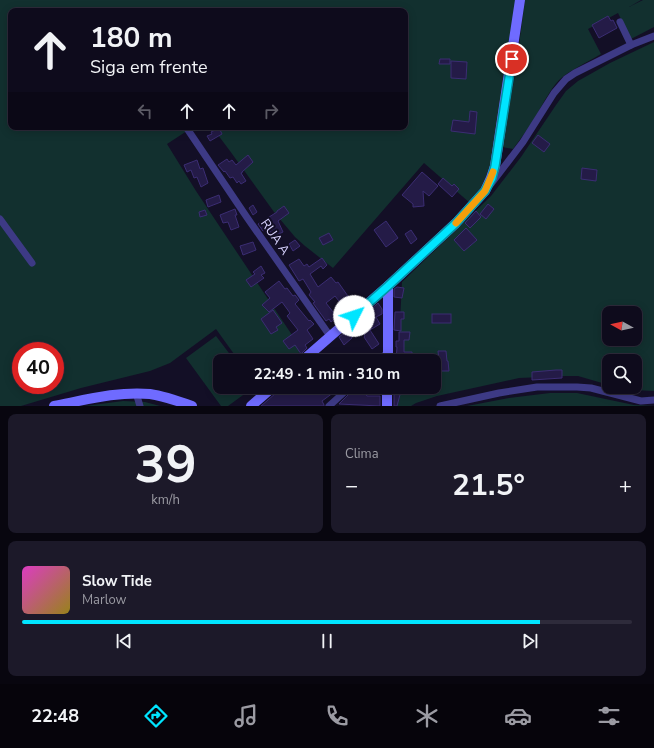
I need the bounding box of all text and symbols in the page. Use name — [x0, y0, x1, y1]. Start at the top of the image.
text: 180 m — [90, 19, 173, 57]
icon: ahead — [24, 24, 76, 76]
pin — [495, 42, 529, 76]
icon: arrive — [501, 48, 523, 70]
text: Siga em frente — [90, 55, 207, 79]
icon: left — [134, 100, 156, 122]
icon: ahead — [176, 100, 198, 122]
icon: ahead — [218, 100, 240, 122]
icon: right — [260, 100, 282, 122]
street label: RUA A — [256, 215, 294, 259]
position arrow — [333, 295, 375, 337]
north arrow — [602, 306, 642, 346]
map controls — [602, 306, 642, 394]
speed limit sign: 40 — [12, 342, 64, 394]
button: search — [602, 354, 642, 394]
text: 22:49 · 1 min · 310 m — [254, 364, 400, 384]
text: 39 — [134, 429, 197, 500]
text: Clima — [345, 445, 379, 463]
text: 21.5° — [452, 465, 525, 506]
text: − — [345, 471, 358, 501]
text: + — [619, 471, 632, 501]
text: km/h — [151, 491, 180, 509]
text: Slow Tide — [82, 571, 152, 591]
text: Marlow — [82, 591, 127, 609]
icon: previous — [113, 630, 135, 652]
icon: pause — [316, 630, 338, 652]
icon: next — [519, 630, 541, 652]
icon: directions — [142, 702, 170, 730]
icon: music — [232, 702, 260, 730]
icon: phone — [323, 702, 351, 730]
icon: climate — [413, 702, 441, 730]
icon: car — [504, 702, 532, 730]
icon: filters — [595, 702, 623, 730]
text: 22:48 — [31, 704, 79, 728]

